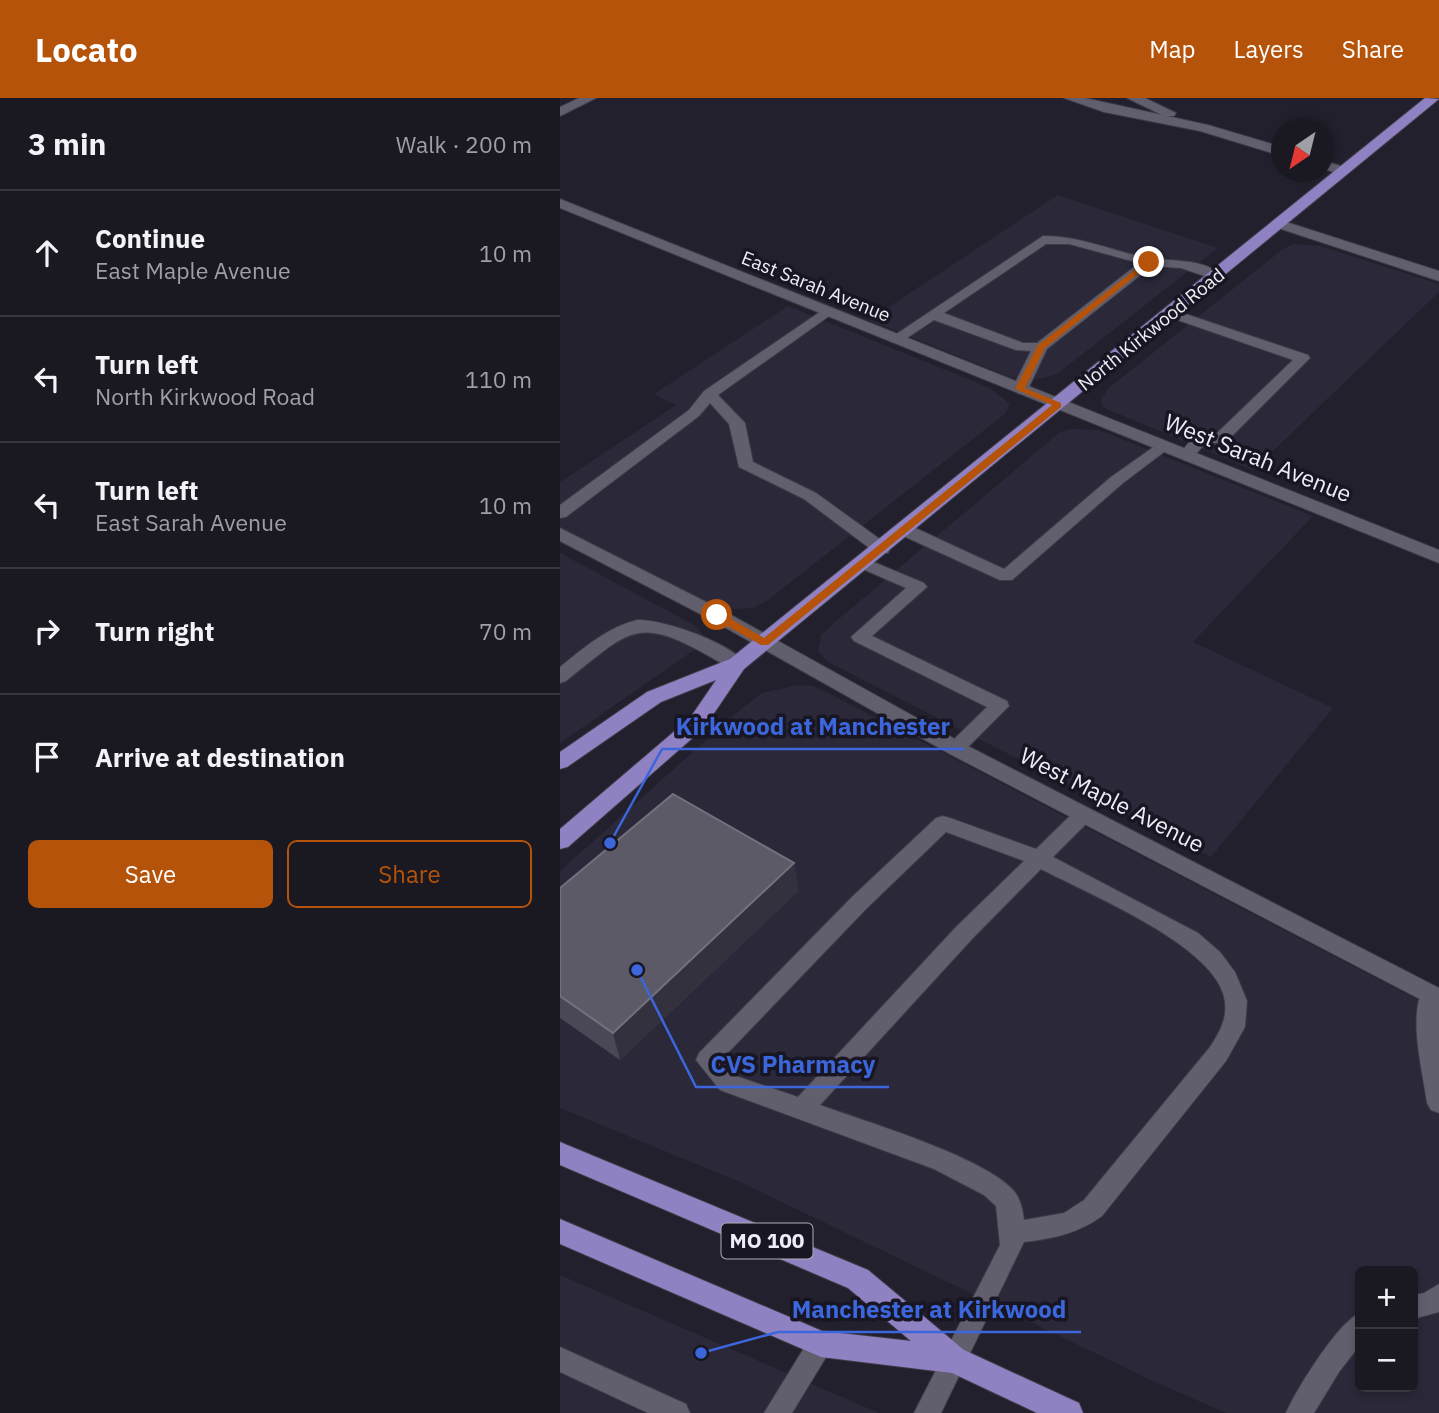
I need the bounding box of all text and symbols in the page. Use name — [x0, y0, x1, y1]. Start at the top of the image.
text: Locato — [35, 28, 138, 71]
text: Map — [1149, 33, 1196, 65]
text: Layers — [1234, 33, 1304, 65]
text: Share — [1342, 33, 1404, 65]
north arrow — [1271, 119, 1334, 182]
text: 3 min — [28, 124, 106, 163]
text: Walk · 200 m — [396, 129, 532, 159]
text: Continue — [95, 221, 205, 255]
icon: ahead — [28, 234, 66, 272]
text: 10 m — [479, 238, 532, 268]
street label: East Sarah Avenue — [738, 245, 894, 327]
route end — [1133, 246, 1164, 277]
text: East Maple Avenue — [95, 255, 291, 285]
street label: North Kirkwood Road — [1073, 262, 1229, 396]
text: Turn left — [95, 347, 198, 381]
icon: left — [28, 360, 66, 398]
text: 110 m — [465, 364, 532, 394]
text: North Kirkwood Road — [95, 381, 315, 411]
street label: West Sarah Avenue — [1161, 406, 1356, 508]
text: Turn left — [95, 473, 198, 507]
icon: left — [28, 486, 66, 524]
text: 10 m — [479, 490, 532, 520]
text: East Sarah Avenue — [95, 507, 287, 537]
route start — [701, 599, 732, 630]
icon: right — [28, 612, 66, 650]
text: Turn right — [95, 614, 214, 648]
text: 70 m — [479, 616, 532, 646]
callout: Kirkwood at Manchester — [662, 704, 964, 749]
text: Kirkwood at Manchester — [676, 710, 951, 742]
icon: arrive — [28, 738, 66, 776]
text: Arrive at destination — [95, 740, 345, 774]
street label: West Maple Avenue — [1015, 740, 1210, 858]
button: Save — [28, 840, 273, 908]
button: Share — [287, 840, 532, 908]
callout: CVS Pharmacy — [696, 1042, 889, 1087]
text: CVS Pharmacy — [711, 1048, 876, 1080]
road number: MO 100 — [722, 1224, 812, 1258]
map controls — [1355, 1266, 1418, 1392]
button: + — [1355, 1266, 1418, 1329]
callout: Manchester at Kirkwood — [778, 1287, 1081, 1332]
text: Manchester at Kirkwood — [792, 1293, 1066, 1325]
button: − — [1355, 1329, 1418, 1392]

